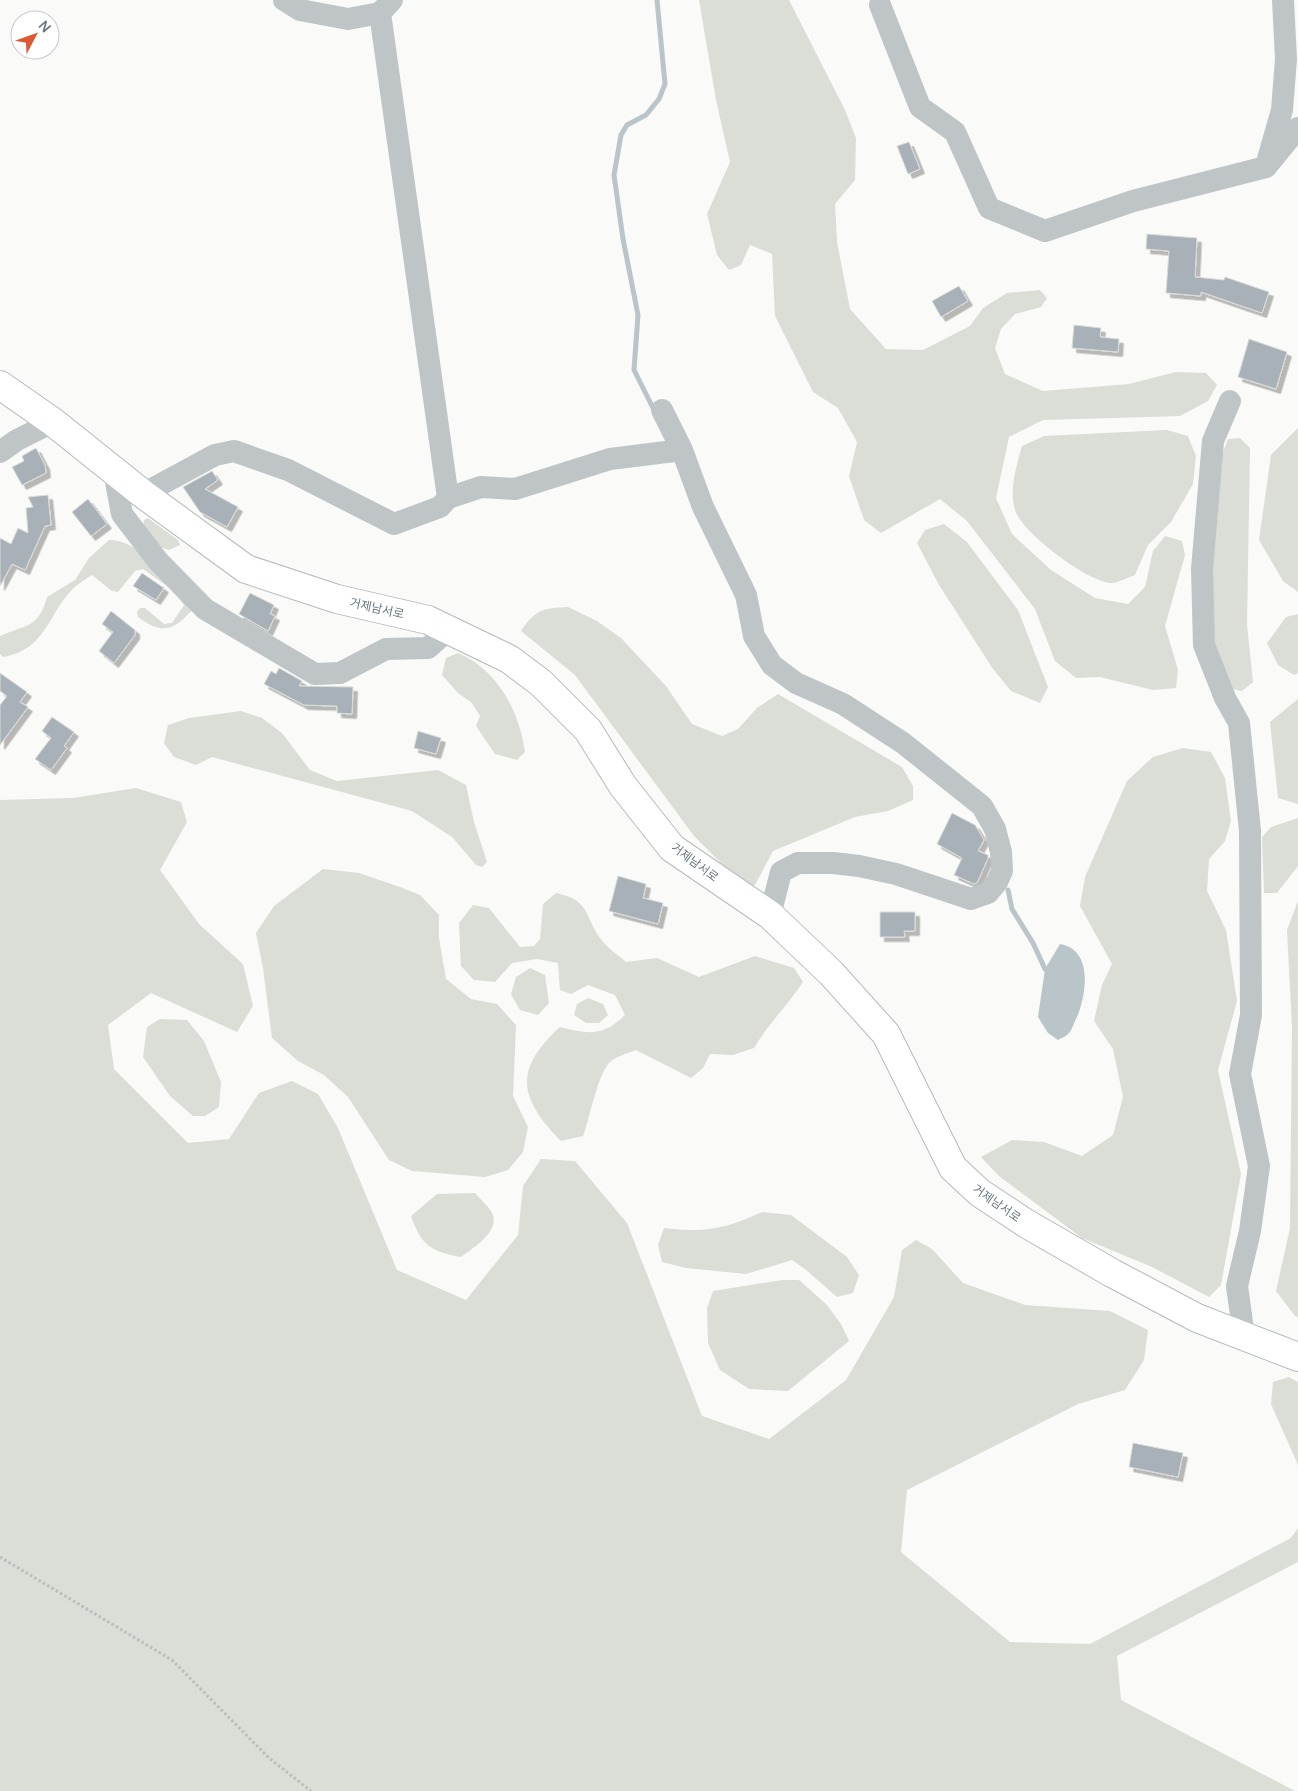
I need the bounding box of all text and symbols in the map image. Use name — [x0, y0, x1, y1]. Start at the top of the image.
north arrow — [10, 10, 60, 60]
text: N — [35, 16, 56, 36]
street label: 거제남서로 — [348, 594, 406, 622]
street label: 거제남서로 — [668, 839, 722, 885]
street label: 거제남서로 — [970, 1180, 1024, 1226]

